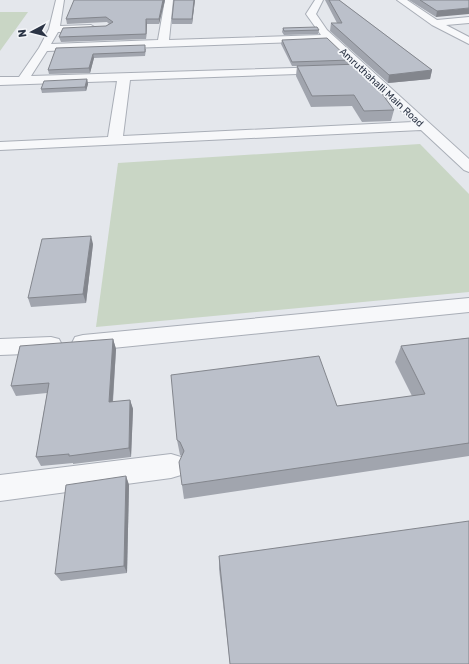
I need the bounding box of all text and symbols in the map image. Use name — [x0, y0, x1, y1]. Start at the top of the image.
north arrow — [12, 12, 52, 52]
text: N — [16, 28, 30, 38]
street label: Amruthahalli Main Road — [337, 46, 426, 130]

